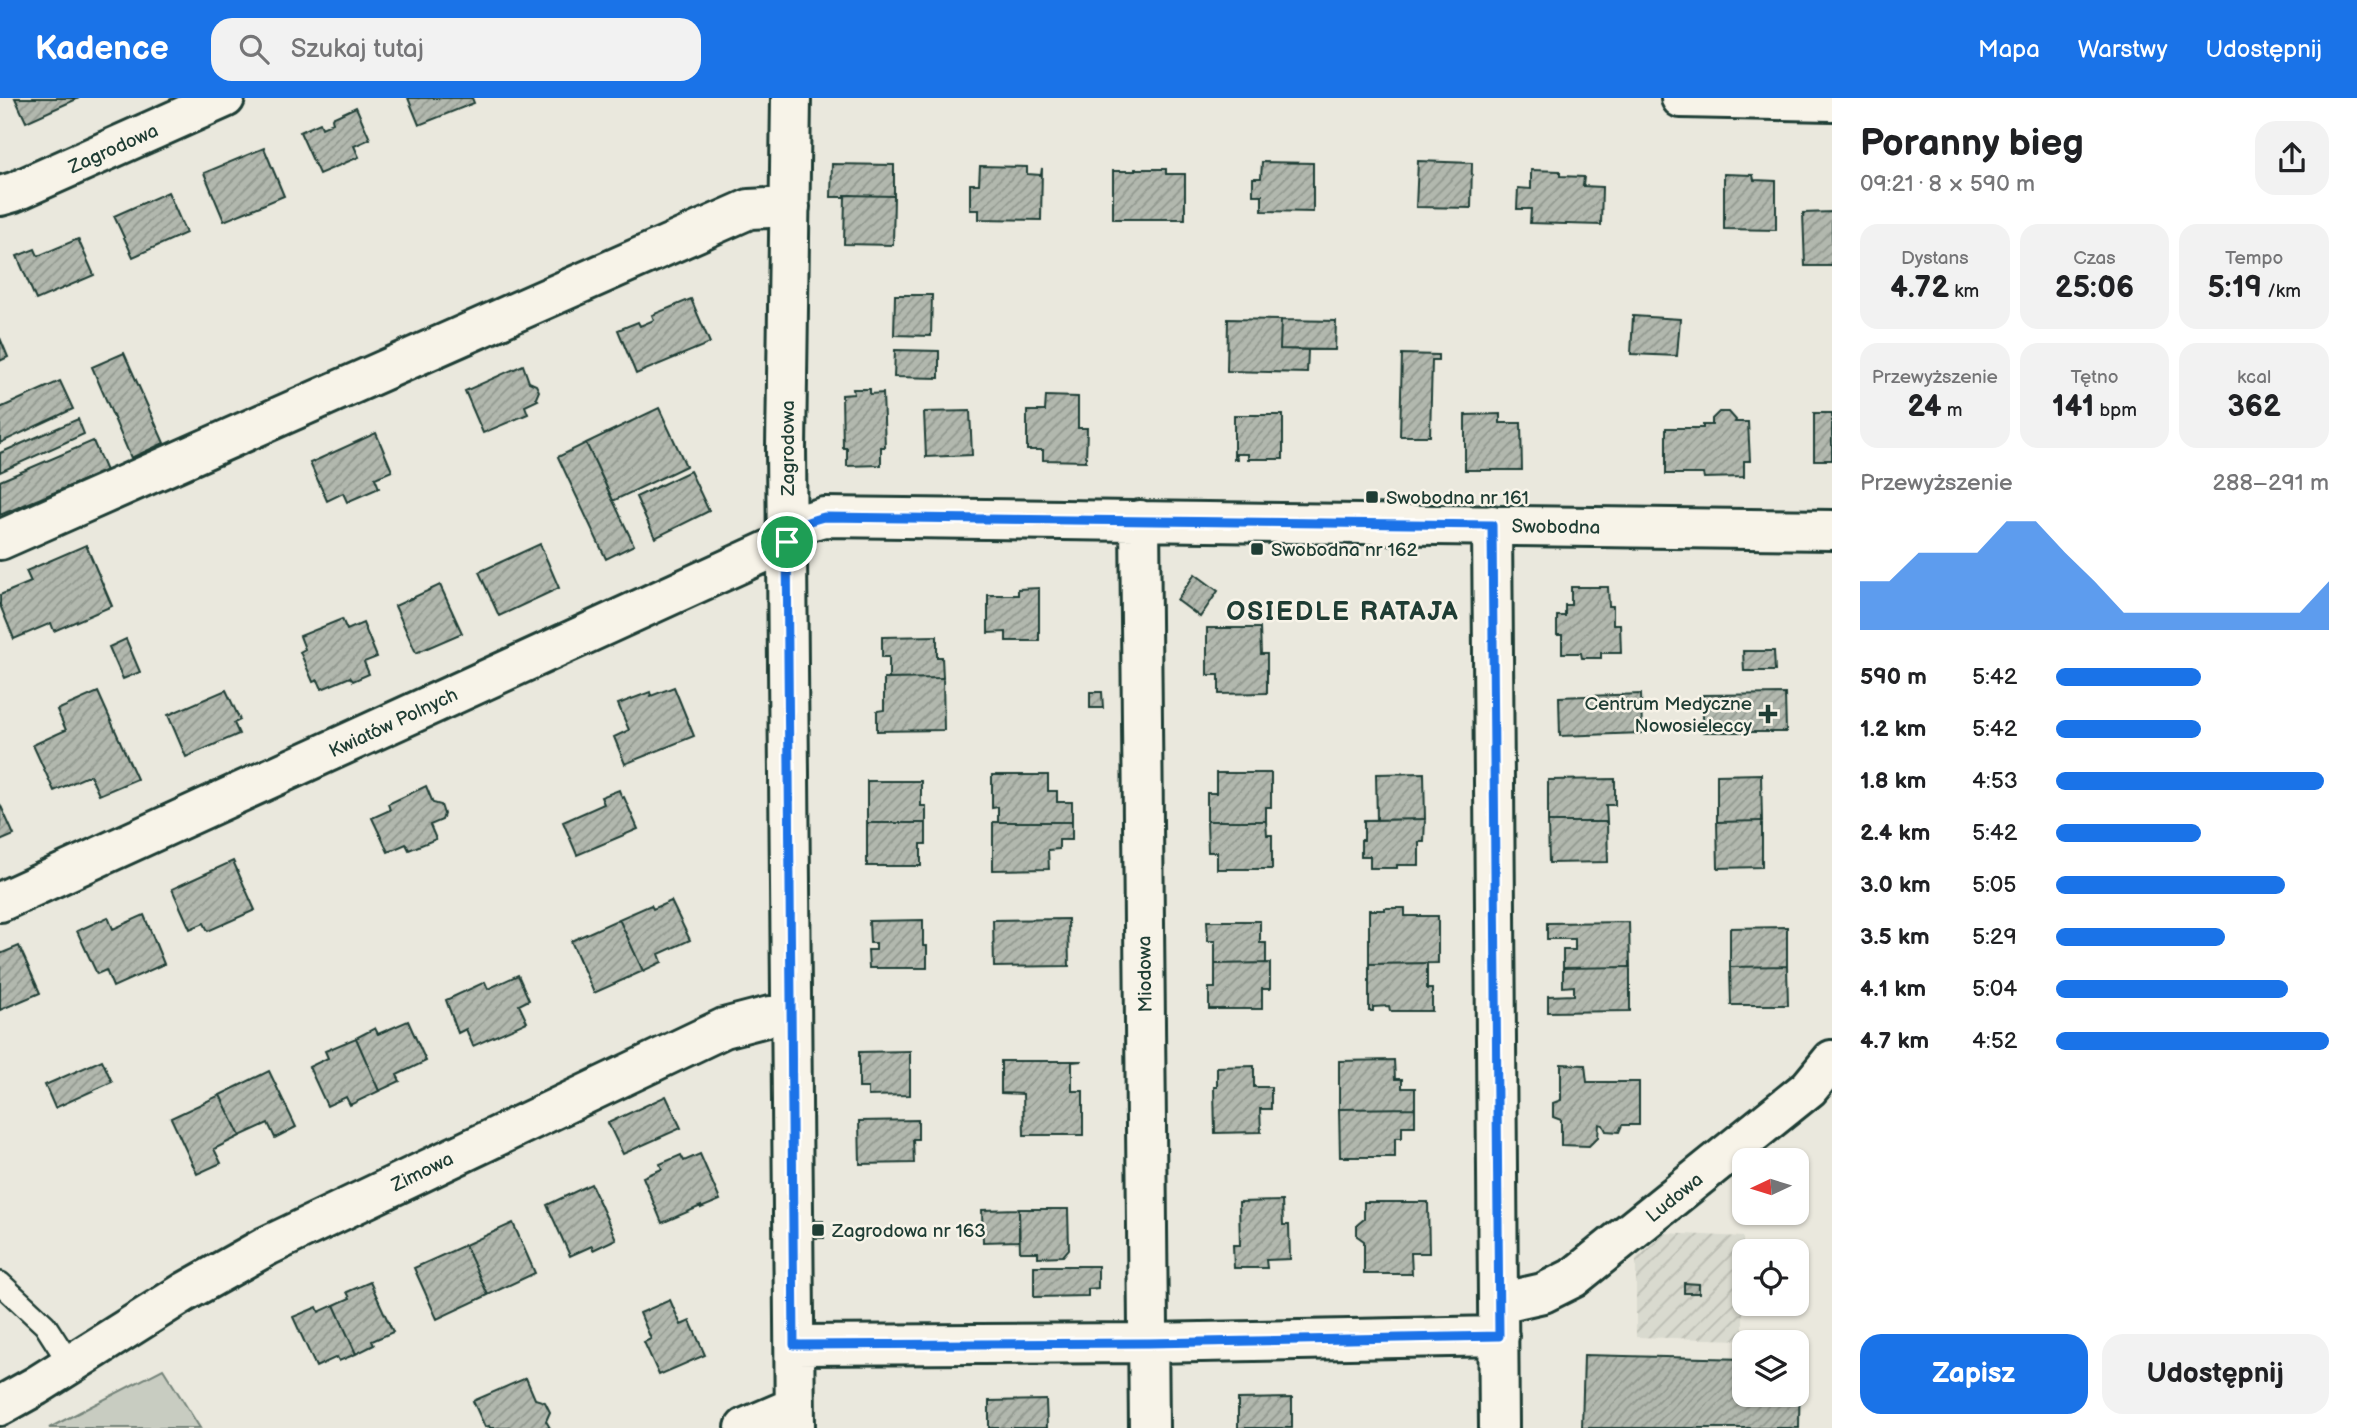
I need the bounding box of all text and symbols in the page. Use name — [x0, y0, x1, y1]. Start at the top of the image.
search box — [211, 18, 701, 81]
text: Kadence — [35, 29, 169, 69]
icon: search — [235, 30, 273, 68]
text: Szukaj tutaj — [291, 34, 424, 65]
text: Mapa — [1978, 35, 2040, 64]
text: Warstwy — [2078, 35, 2168, 64]
text: Udostępnij — [2206, 35, 2322, 64]
street label: Zagrodowa — [64, 119, 162, 180]
text: Poranny bieg — [1860, 121, 2084, 166]
button: share — [2255, 121, 2329, 195]
text: 09:21 · 8 × 590 m — [1860, 170, 2035, 198]
text: Dystans — [1901, 247, 1969, 270]
text: Czas — [2073, 247, 2116, 270]
text: Tempo — [2225, 247, 2283, 270]
text: 4.72 — [1890, 270, 1949, 306]
text: 25:06 — [2055, 270, 2134, 306]
text: 5:19 — [2207, 270, 2262, 306]
text: km — [1949, 280, 1979, 303]
text: /km — [2262, 280, 2301, 303]
text: Przewyższenie — [1872, 366, 1998, 389]
text: Tętno — [2070, 366, 2119, 389]
text: kcal — [2237, 366, 2271, 389]
text: 24 — [1907, 389, 1942, 425]
text: 141 — [2052, 389, 2094, 425]
text: 362 — [2227, 389, 2281, 425]
text: m — [1942, 399, 1962, 422]
text: bpm — [2094, 399, 2137, 422]
street label: Zagrodowa — [777, 400, 800, 497]
text: Przewyższenie — [1860, 469, 2013, 497]
text: 288–291 m — [2212, 469, 2329, 497]
place label: Swobodna nr 161 — [1386, 487, 1529, 510]
marker: Swobodna nr 161 — [1364, 489, 1380, 505]
pin — [757, 512, 817, 572]
street label: Swobodna — [1511, 515, 1601, 540]
icon: arrive — [768, 523, 806, 561]
place label: Swobodna nr 162 — [1271, 539, 1419, 562]
marker: Swobodna nr 162 — [1249, 541, 1265, 557]
district label: OSIEDLE RATAJA — [1226, 597, 1460, 628]
text: 590 m — [1860, 663, 1927, 691]
text: 5:42 — [1972, 663, 2017, 691]
street label: Kwiatów Polnych — [326, 683, 462, 763]
place label: Centrum Medyczne Nowosieleccy — [1585, 693, 1752, 738]
marker: Centrum Medyczne Nowosieleccy — [1758, 704, 1778, 724]
text: 1.2 km — [1860, 715, 1926, 743]
text: 5:42 — [1972, 715, 2017, 743]
text: 1.8 km — [1860, 767, 1926, 795]
text: 4:53 — [1972, 767, 2018, 795]
text: 2.4 km — [1860, 819, 1930, 847]
text: 5:42 — [1972, 819, 2017, 847]
text: 3.0 km — [1860, 871, 1931, 899]
text: 5:05 — [1972, 871, 2017, 899]
text: 3.5 km — [1860, 923, 1930, 951]
text: 5:29 — [1972, 923, 2017, 951]
street label: Miodowa — [1133, 935, 1158, 1012]
text: 4.1 km — [1860, 975, 1926, 1003]
text: 5:04 — [1972, 975, 2017, 1003]
text: 4.7 km — [1860, 1027, 1929, 1055]
text: 4:52 — [1972, 1027, 2017, 1055]
street label: Zimowa — [387, 1148, 457, 1198]
north arrow — [1732, 1148, 1810, 1225]
map controls — [1732, 1148, 1809, 1407]
street label: Ludowa — [1642, 1168, 1708, 1228]
place label: Zagrodowa nr 163 — [831, 1220, 986, 1243]
marker: Zagrodowa nr 163 — [810, 1222, 826, 1238]
button: locate — [1732, 1239, 1809, 1316]
button: layers — [1732, 1330, 1809, 1407]
button: Zapisz — [1860, 1334, 2088, 1414]
button: Udostępnij — [2102, 1334, 2329, 1414]

